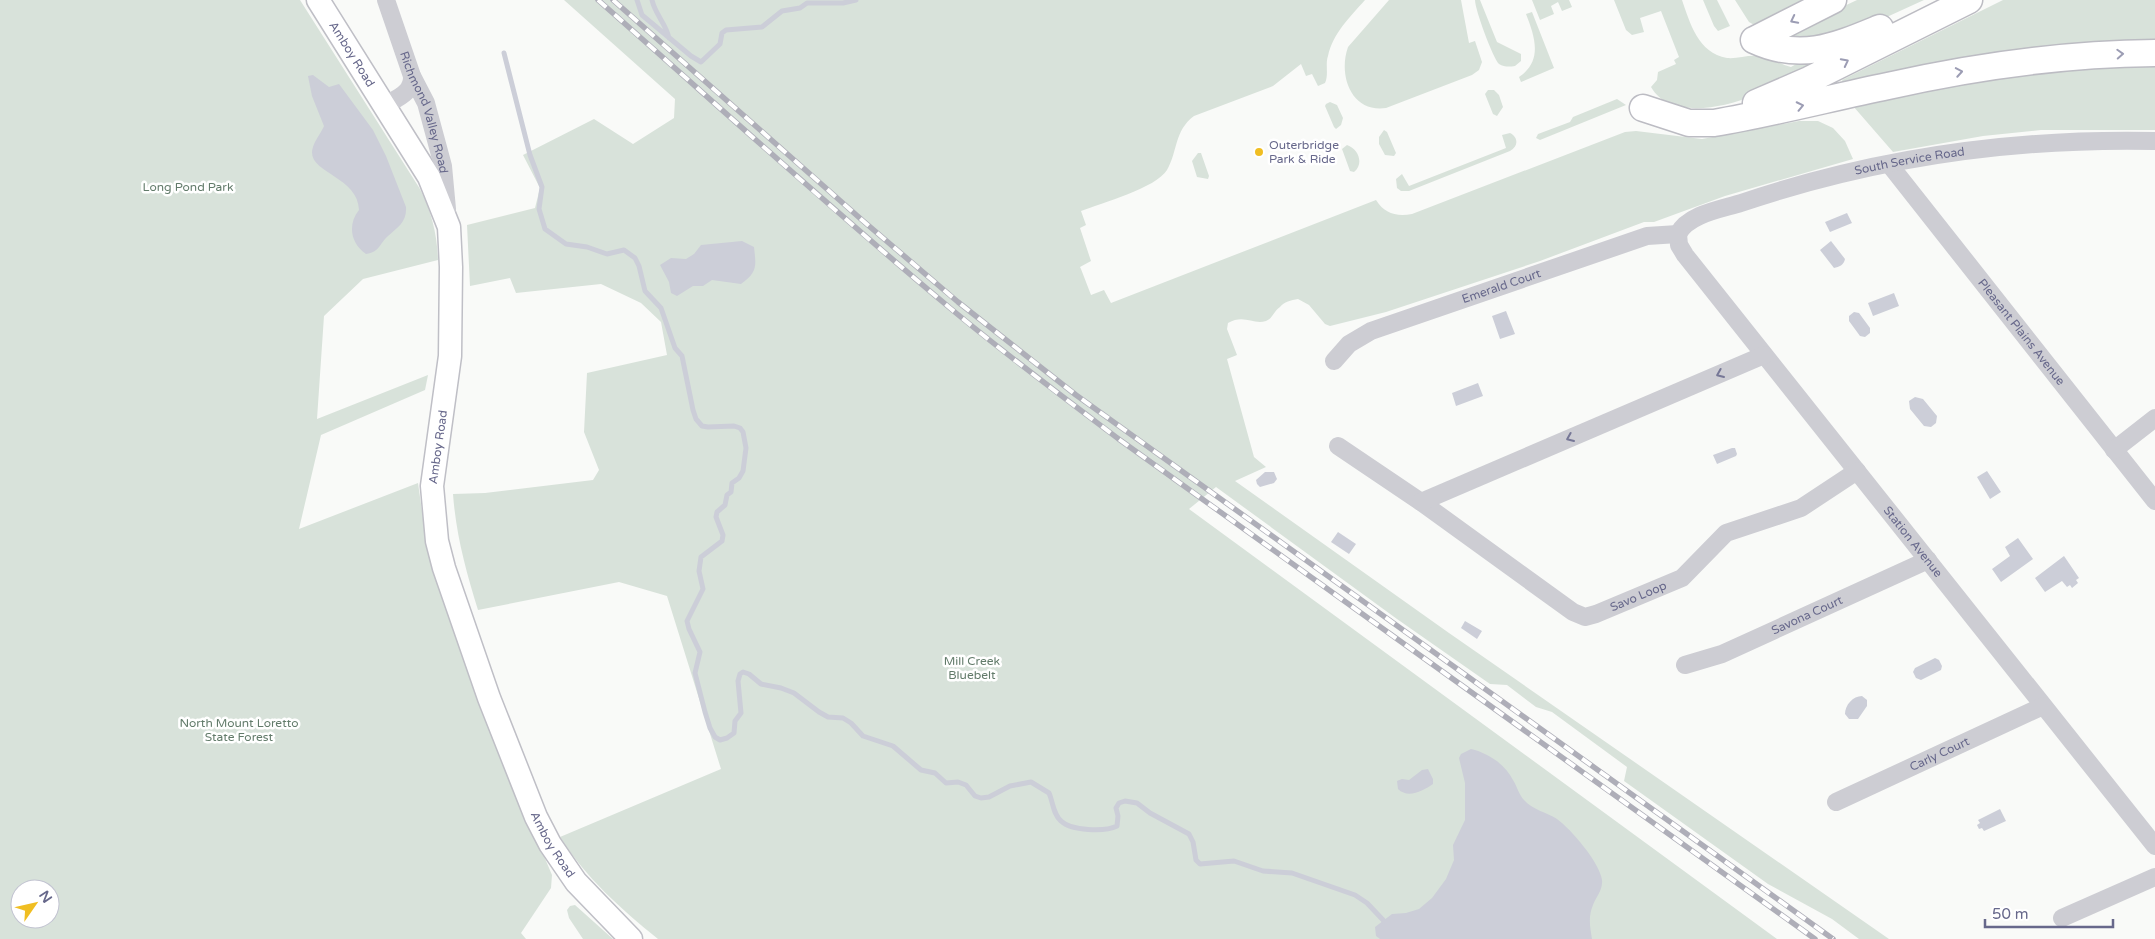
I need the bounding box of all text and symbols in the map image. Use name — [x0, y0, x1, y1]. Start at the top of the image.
one-way arrow — [1790, 14, 1799, 24]
street label: Amboy Road — [326, 19, 378, 89]
one-way arrow — [2117, 48, 2125, 59]
street label: Richmond Valley Road — [397, 50, 451, 174]
one-way arrow — [1840, 58, 1849, 68]
one-way arrow — [1955, 68, 1963, 78]
one-way arrow — [1796, 101, 1805, 112]
place label: Outerbridge Park & Ride — [1269, 138, 1339, 166]
street label: South Service Road — [1853, 144, 1965, 178]
marker: Outerbridge Park & Ride — [1253, 146, 1265, 158]
park label: Long Pond Park — [142, 180, 234, 194]
street label: Emerald Court — [1460, 266, 1543, 306]
street label: Pleasant Plains Avenue — [1975, 276, 2068, 388]
one-way arrow — [1716, 368, 1725, 379]
street label: Amboy Road — [426, 409, 450, 485]
one-way arrow — [1566, 432, 1575, 443]
street label: Station Avenue — [1881, 503, 1946, 580]
street label: Savo Loop — [1608, 578, 1669, 614]
street label: Savona Court — [1769, 593, 1845, 638]
park label: Mill Creek Bluebelt — [944, 654, 1001, 682]
park label: North Mount Loretto State Forest — [179, 716, 299, 744]
street label: Carly Court — [1907, 734, 1972, 774]
street label: Amboy Road — [528, 810, 578, 880]
north arrow — [10, 879, 60, 929]
text: N — [35, 888, 56, 906]
scale bar — [1985, 896, 2112, 928]
text: 50 m — [1992, 905, 2029, 923]

